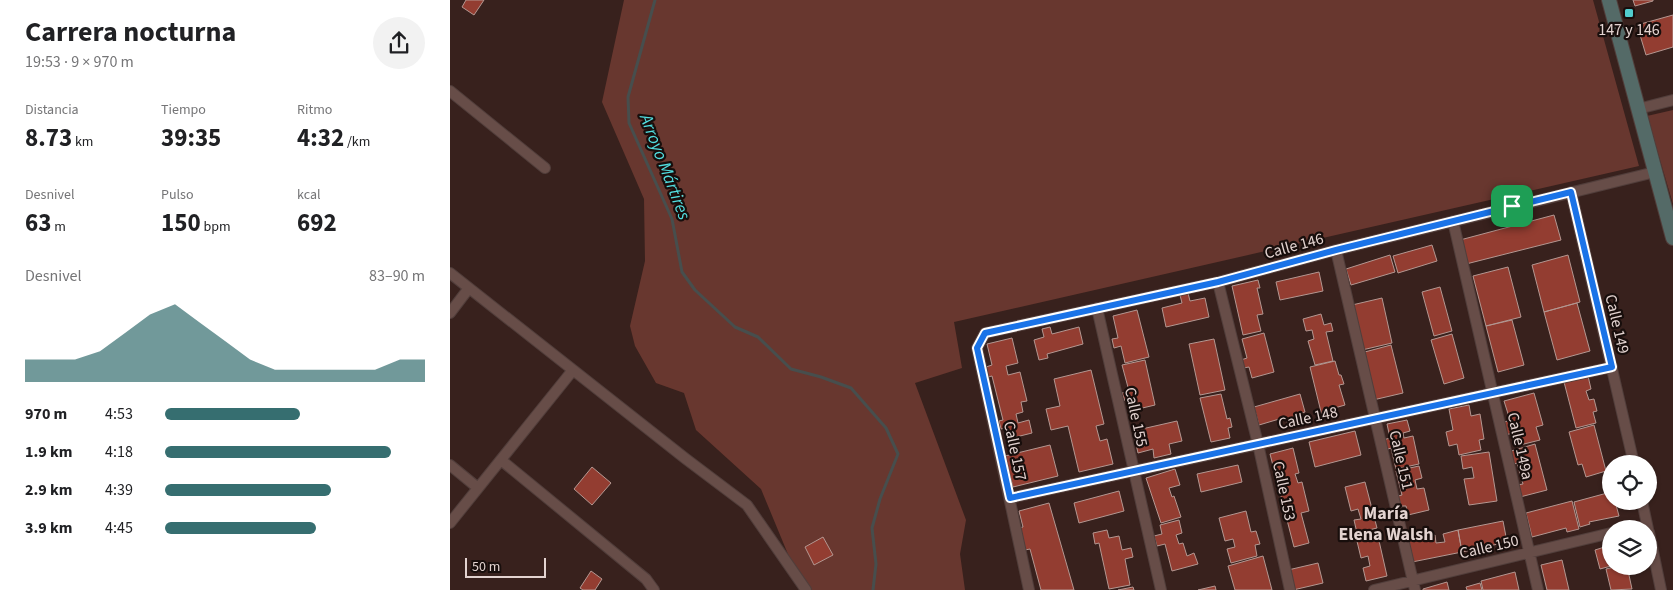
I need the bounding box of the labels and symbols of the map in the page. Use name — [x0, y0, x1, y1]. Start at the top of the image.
marker: 147 y 146 — [1623, 7, 1635, 19]
place label: 147 y 146 — [1598, 19, 1660, 41]
water label: Arroyo Mártires — [633, 109, 697, 224]
pin — [1491, 185, 1533, 227]
street label: Calle 146 — [1262, 228, 1326, 264]
street label: Calle 149 — [1599, 292, 1635, 356]
street label: Calle 155 — [1119, 385, 1153, 449]
street label: Calle 148 — [1276, 401, 1340, 435]
street label: Calle 149a — [1502, 410, 1538, 482]
street label: Calle 157 — [998, 419, 1032, 483]
street label: Calle 151 — [1383, 428, 1419, 492]
street label: Calle 153 — [1267, 459, 1301, 523]
district label: María Elena Walsh — [1338, 501, 1434, 547]
street label: Calle 150 — [1457, 529, 1521, 565]
scale bar — [465, 555, 546, 578]

